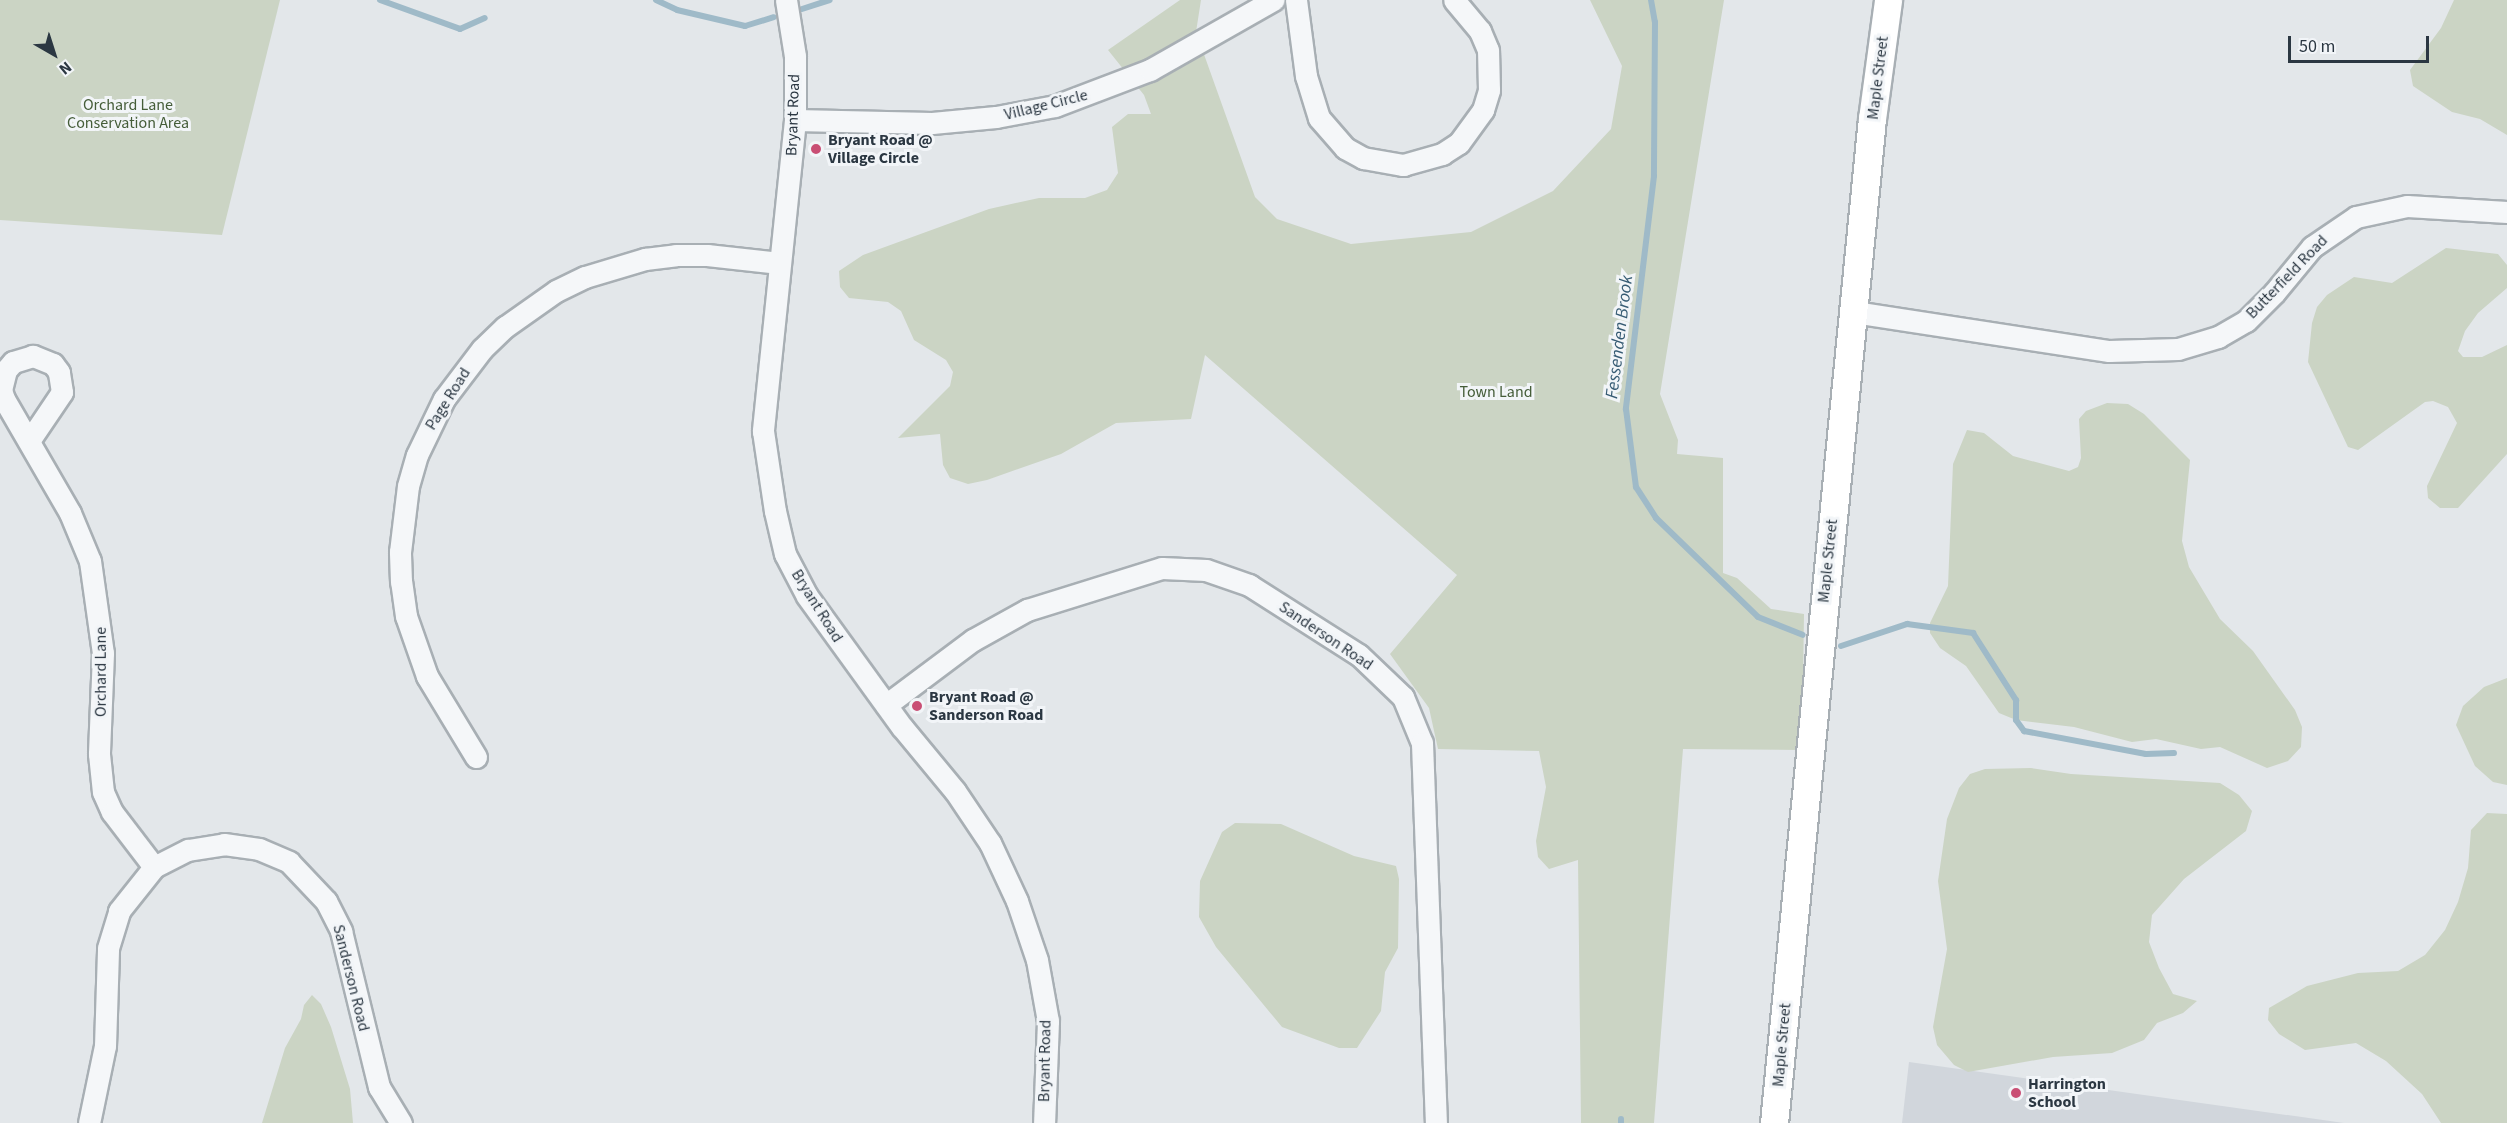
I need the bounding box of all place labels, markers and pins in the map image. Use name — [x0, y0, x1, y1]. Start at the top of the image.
place label: Bryant Road @ Village Circle — [828, 130, 933, 168]
marker: Bryant Road @ Village Circle — [809, 142, 823, 156]
place label: Bryant Road @ Sanderson Road — [929, 687, 1043, 725]
marker: Bryant Road @ Sanderson Road — [910, 699, 924, 713]
place label: Harrington School — [2028, 1074, 2106, 1112]
marker: Harrington School — [2009, 1086, 2023, 1100]

